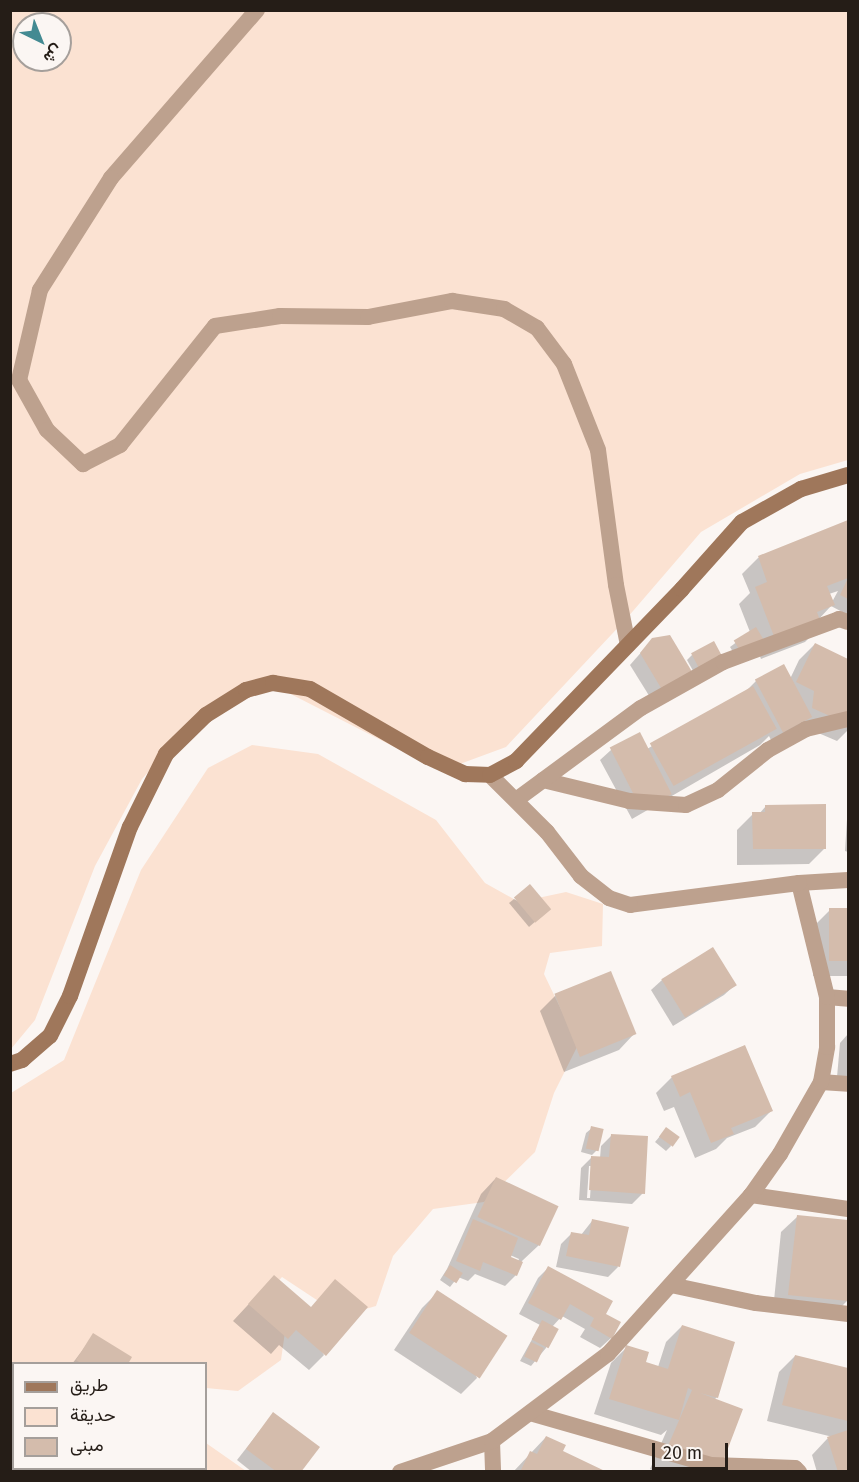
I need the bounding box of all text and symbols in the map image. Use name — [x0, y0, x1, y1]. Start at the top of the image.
north arrow — [12, 12, 72, 72]
text: ش — [40, 41, 67, 68]
legend — [12, 1362, 207, 1470]
text: طريق — [70, 1374, 108, 1396]
text: حديقة — [70, 1404, 116, 1426]
scale bar — [655, 1431, 732, 1469]
text: مبنى — [70, 1434, 104, 1456]
text: 20 m — [663, 1442, 702, 1464]

